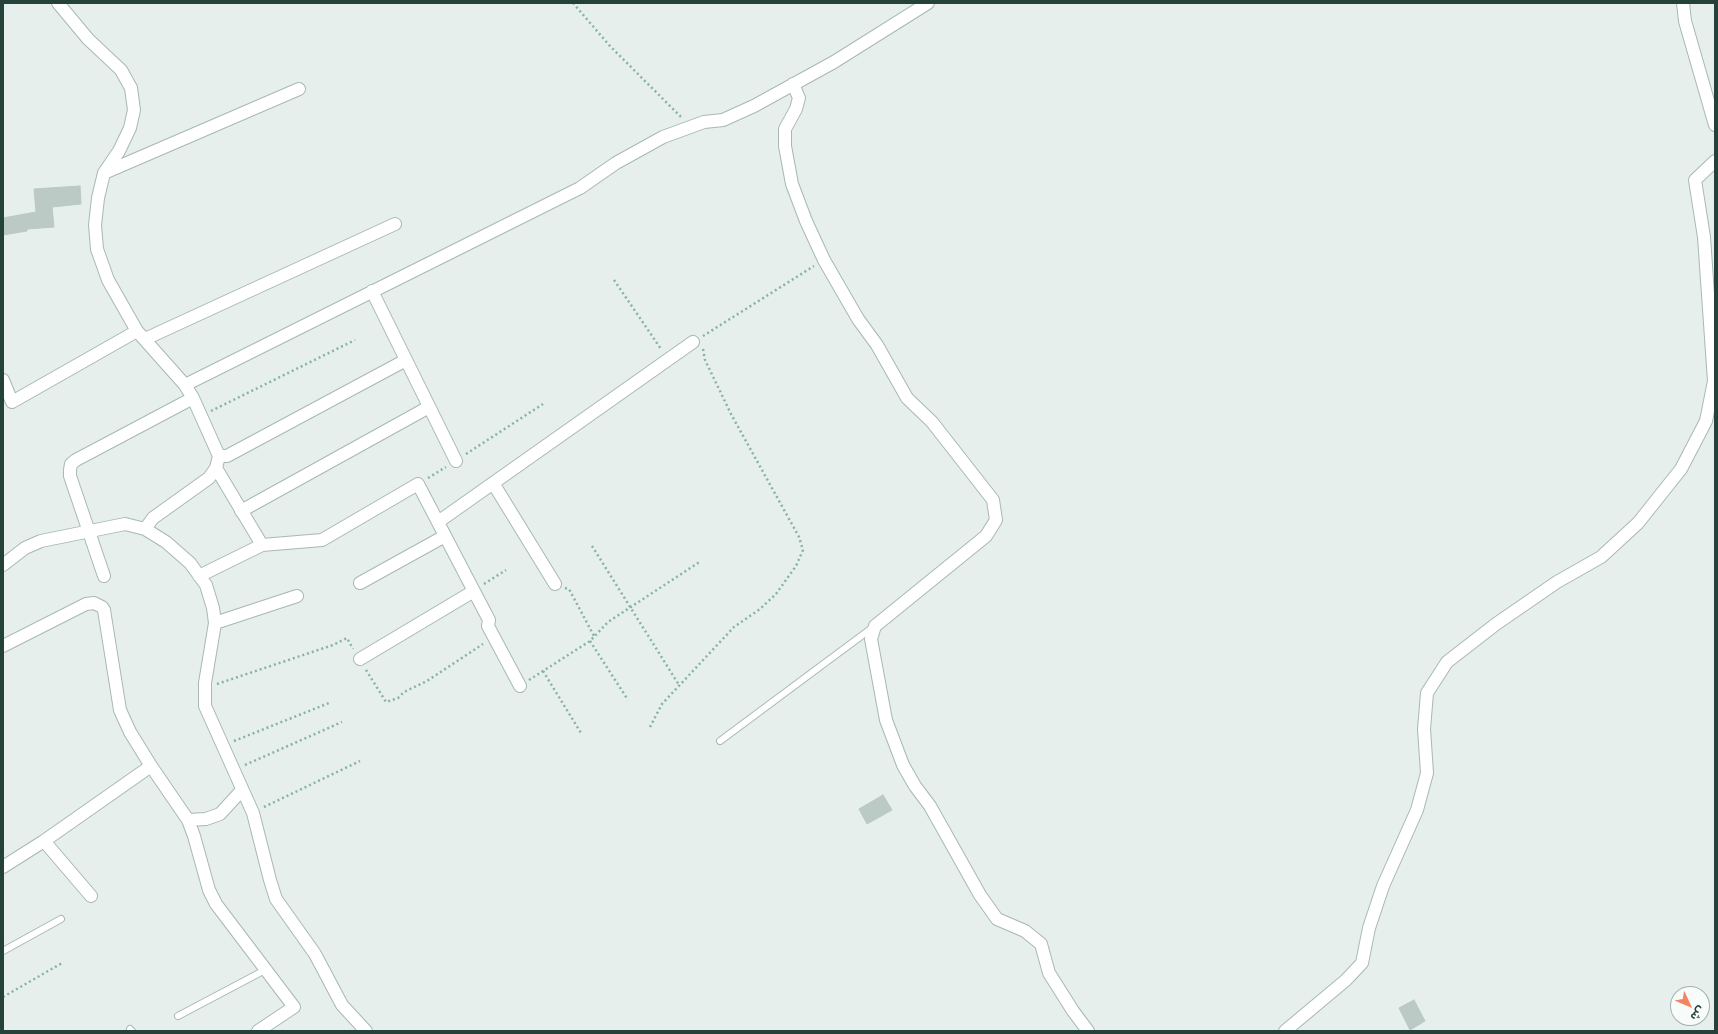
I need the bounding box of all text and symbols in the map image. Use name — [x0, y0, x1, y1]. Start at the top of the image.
north arrow — [1670, 986, 1710, 1026]
text: ش — [1688, 1003, 1709, 1025]

